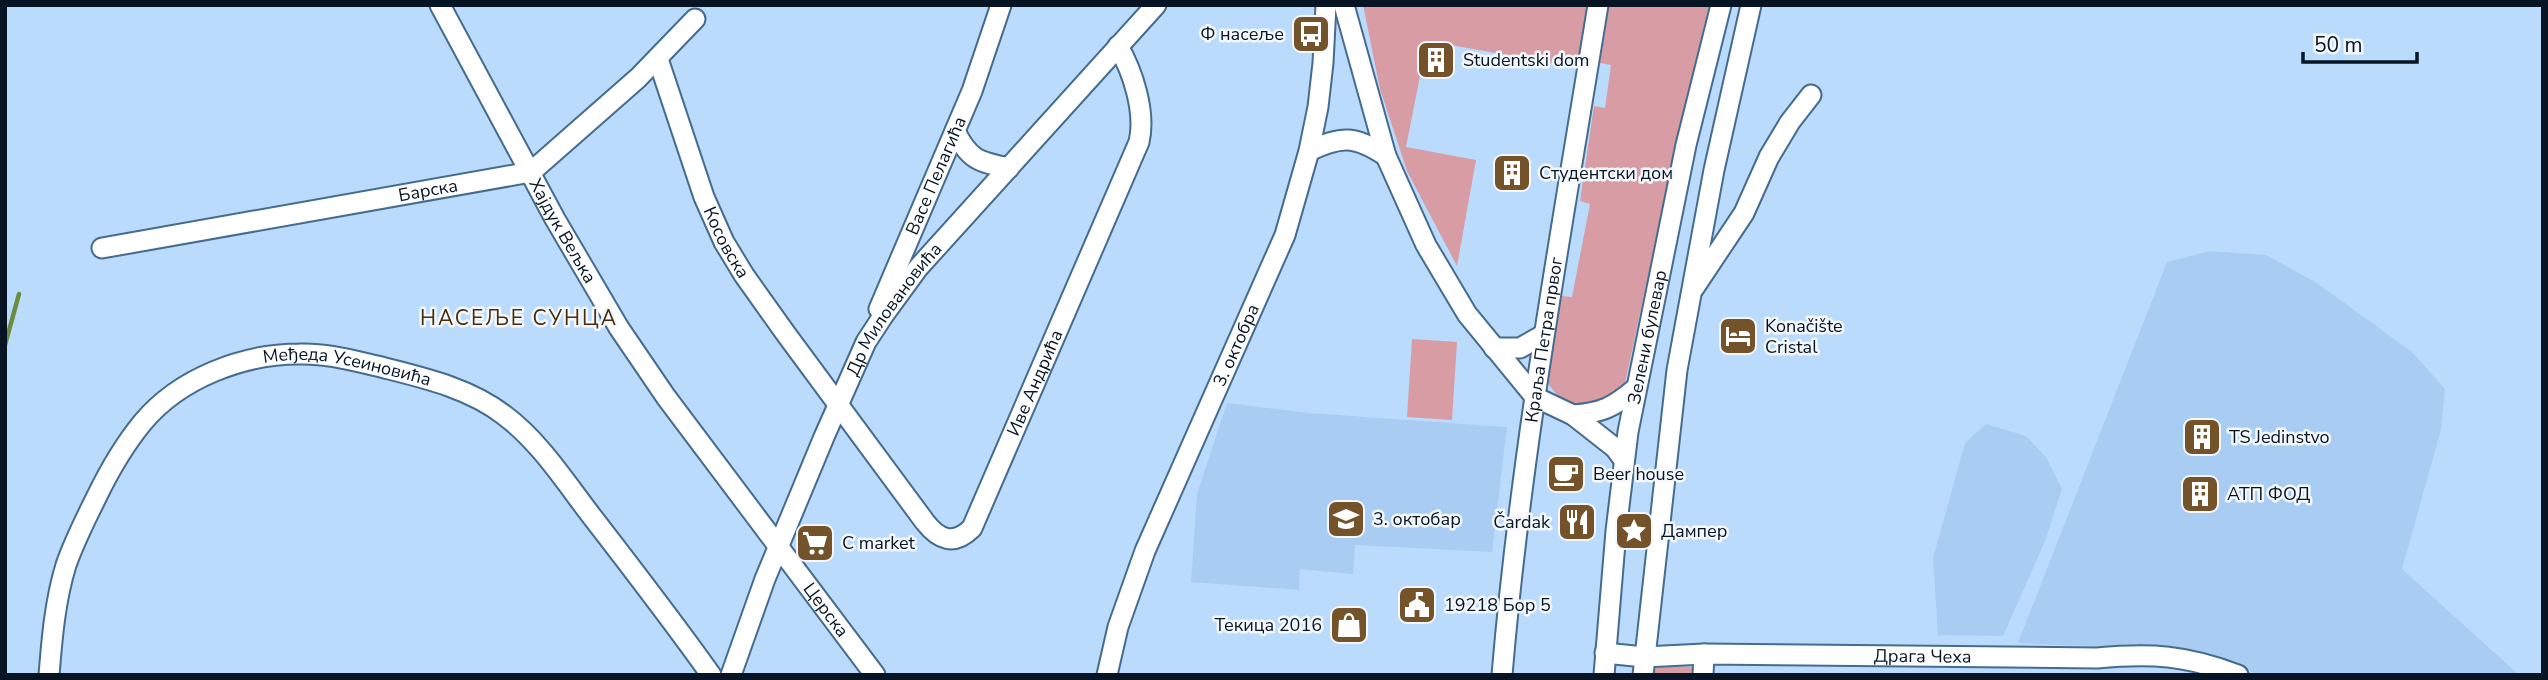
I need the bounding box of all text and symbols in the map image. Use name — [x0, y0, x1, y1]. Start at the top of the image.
bus stop icon: Ф насеље — [1290, 13, 1332, 55]
scale bar — [2303, 21, 2417, 65]
place label: Ф насеље — [1200, 22, 1284, 46]
text: 50 m — [2314, 31, 2363, 59]
building icon: Studentski dom — [1415, 39, 1457, 81]
place label: Studentski dom — [1463, 48, 1589, 72]
street label: Васе Пелагића — [900, 113, 972, 239]
building icon: Студентски дом — [1491, 152, 1533, 194]
place label: Студентски дом — [1539, 161, 1673, 185]
street label: Барска — [396, 173, 460, 207]
street label: Хајдук Вељка — [523, 174, 602, 288]
street label: Косовска — [698, 203, 755, 283]
street label: Др Миловановића — [841, 237, 947, 380]
street label: Краља Петра првог — [1519, 255, 1568, 424]
street label: Зелени булевар — [1622, 268, 1672, 406]
street label: 3. октобра — [1207, 300, 1265, 390]
district label: НАСЕЉЕ СУНЦА — [420, 304, 618, 332]
place label: Konačište Cristal — [1765, 314, 1843, 359]
hotel icon: Konačište Cristal — [1717, 315, 1759, 357]
street label: Иве Андрића — [1001, 326, 1068, 440]
street label: Међеда Усеиновића — [261, 342, 434, 392]
building icon: TS Jedinstvo — [2181, 416, 2223, 458]
place label: TS Jedinstvo — [2229, 425, 2330, 449]
cafe icon: Beer house — [1545, 453, 1587, 495]
place label: Beer house — [1593, 462, 1684, 486]
building icon: АТП ФОД — [2179, 473, 2221, 515]
place label: АТП ФОД — [2227, 482, 2310, 506]
school or university icon: 3. октобар — [1325, 498, 1367, 540]
restaurant icon: Čardak — [1556, 501, 1598, 543]
place label: 3. октобар — [1373, 507, 1461, 531]
place label: Čardak — [1493, 510, 1551, 534]
place icon: Дампер — [1613, 510, 1655, 552]
place label: Дампер — [1661, 519, 1728, 543]
supermarket icon: C market — [794, 522, 836, 564]
place label: C market — [842, 531, 915, 555]
street label: Церска — [798, 578, 854, 642]
public building icon: 19218 Бор 5 — [1396, 584, 1438, 626]
place label: 19218 Бор 5 — [1444, 593, 1551, 617]
shop icon: Текица 2016 — [1328, 604, 1370, 646]
place label: Текица 2016 — [1215, 613, 1322, 637]
street label: Драга Чеха — [1874, 644, 1972, 669]

